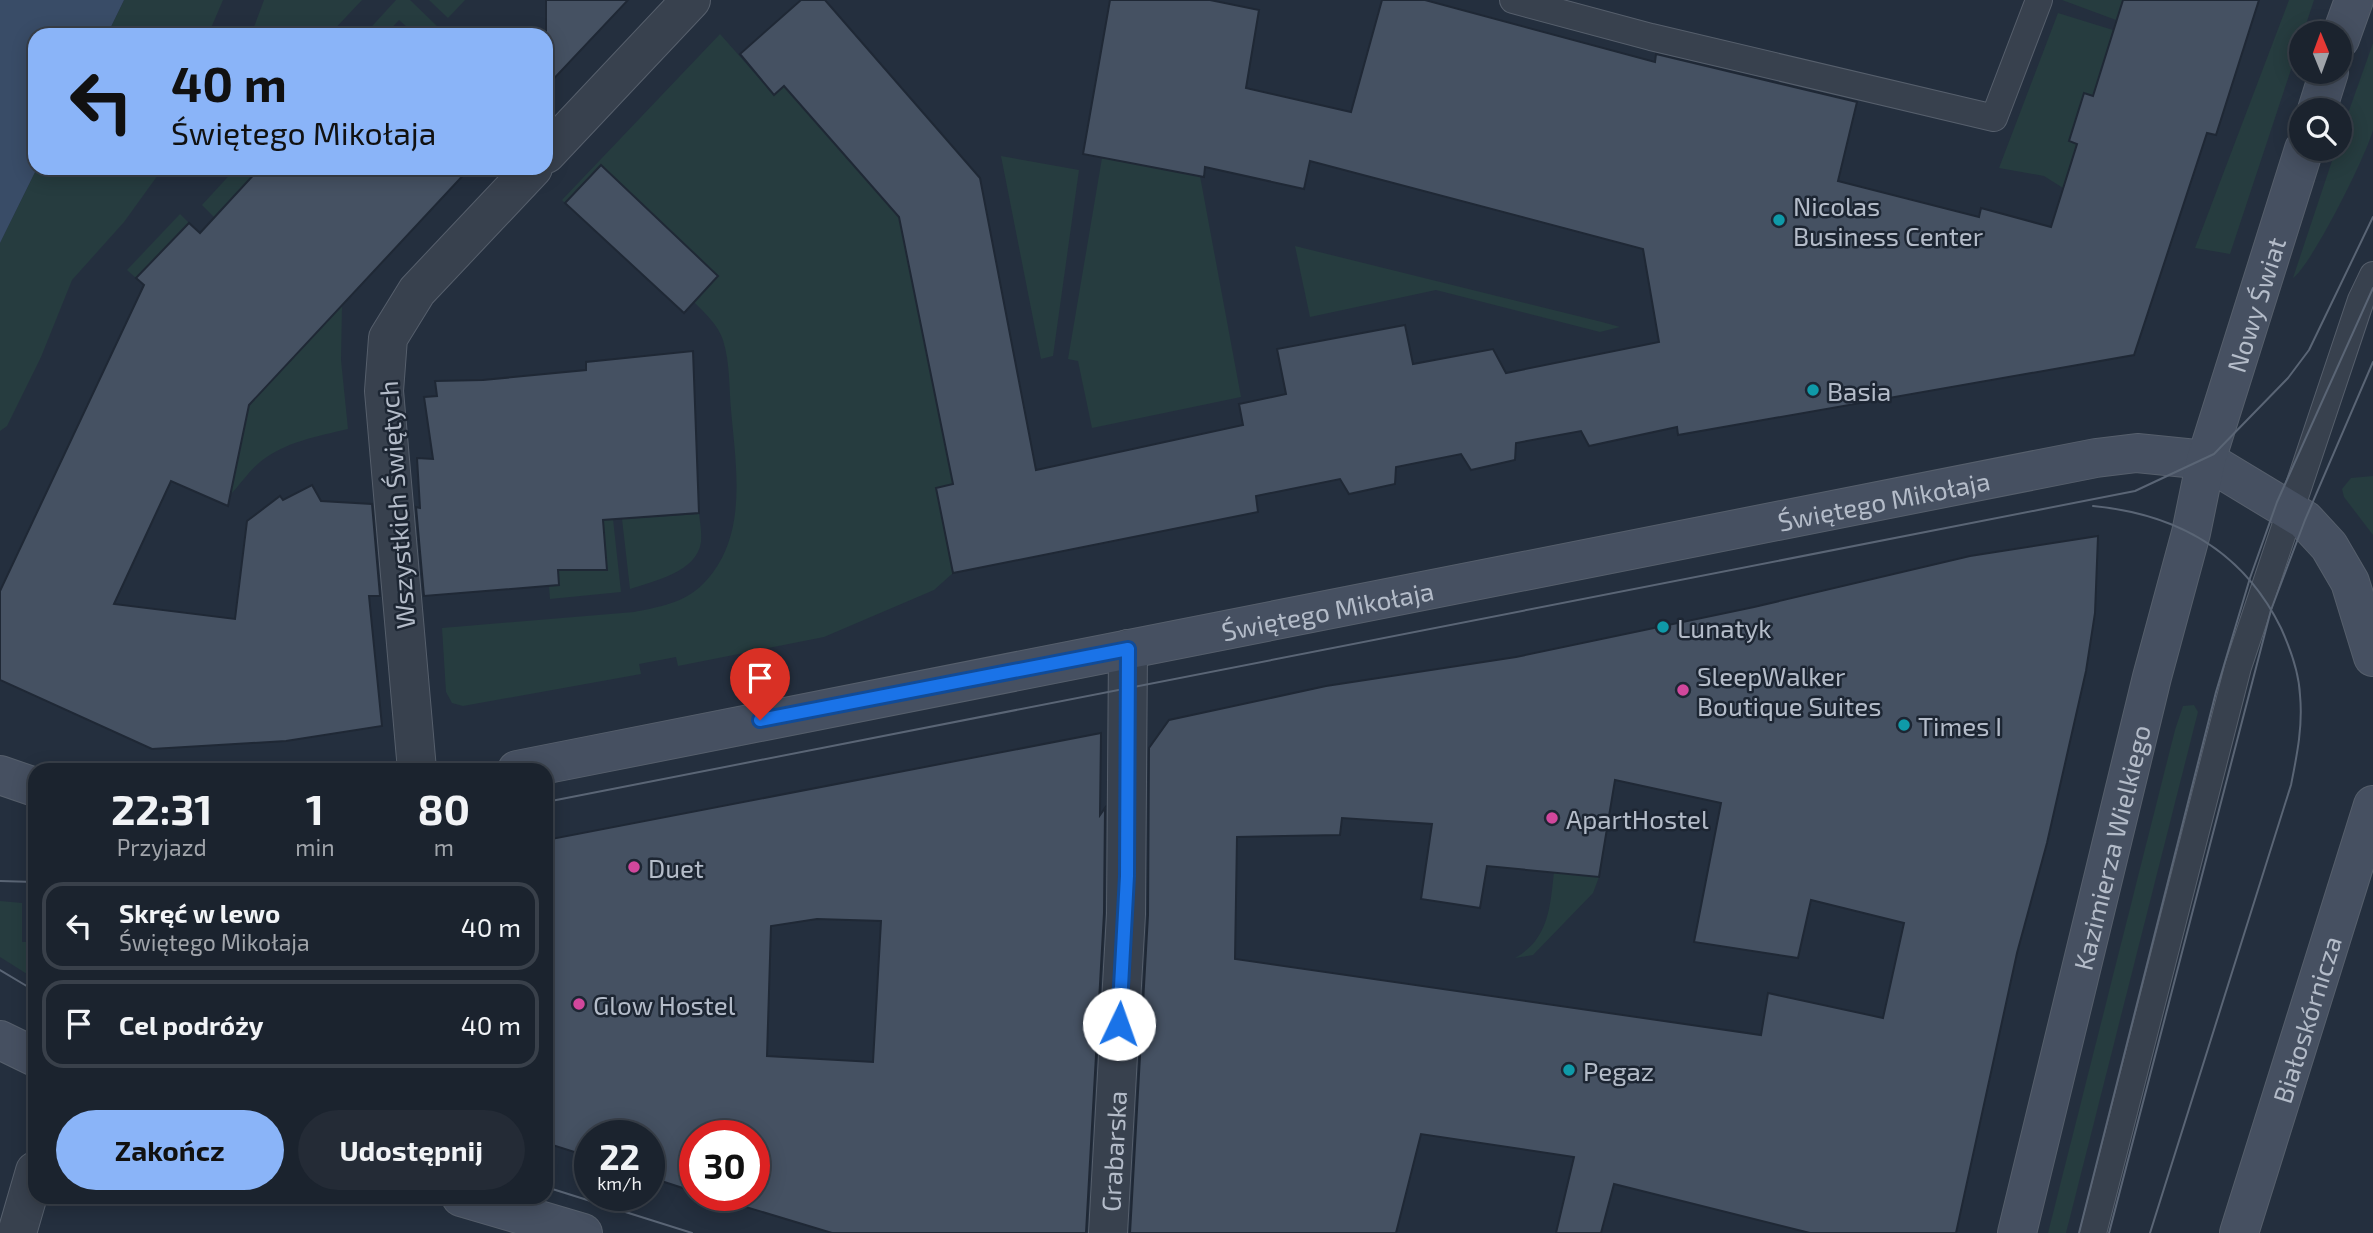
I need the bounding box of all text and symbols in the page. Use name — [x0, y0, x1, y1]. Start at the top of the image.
north arrow — [2289, 21, 2352, 84]
map controls — [2289, 21, 2352, 161]
text: 40 m — [171, 53, 287, 112]
icon: left — [56, 56, 147, 147]
button: search — [2289, 98, 2352, 161]
text: Świętego Mikołaja — [171, 113, 436, 151]
place label: Nicolas Business Center — [1793, 190, 1983, 251]
marker: Nicolas Business Center — [1771, 212, 1787, 228]
street label: Nowy Świat — [2219, 233, 2291, 376]
place label: Basia — [1827, 375, 1891, 406]
street label: Wszystkich Świętych — [372, 380, 420, 630]
marker: Basia — [1805, 382, 1821, 398]
street label: Świętego Mikołaja — [1775, 464, 1992, 536]
street label: Świętego Mikołaja — [1219, 574, 1436, 646]
place label: Lunatyk — [1677, 612, 1771, 643]
marker: Lunatyk — [1655, 619, 1671, 635]
pin — [730, 648, 790, 720]
icon: arrive — [741, 659, 779, 697]
place label: SleepWalker Boutique Suites — [1697, 660, 1881, 721]
marker: SleepWalker Boutique Suites — [1675, 682, 1691, 698]
place label: Times I — [1918, 710, 2002, 741]
marker: Times I — [1896, 717, 1912, 733]
street label: Kazimierza Wielkiego — [2066, 721, 2155, 973]
text: 22:31 — [111, 783, 212, 833]
text: 1 — [306, 783, 324, 833]
text: 80 — [417, 783, 470, 833]
place label: ApartHostel — [1566, 803, 1709, 834]
marker: ApartHostel — [1544, 810, 1560, 826]
text: Przyjazd — [117, 833, 207, 861]
text: min — [295, 833, 335, 861]
text: m — [434, 833, 454, 861]
place label: Duet — [648, 852, 704, 883]
marker: Duet — [626, 859, 642, 875]
text: Skręć w lewo — [119, 897, 280, 928]
icon: left — [60, 907, 98, 945]
text: 40 m — [461, 911, 521, 942]
text: Świętego Mikołaja — [119, 928, 310, 956]
street label: Białoskórnicza — [2265, 932, 2347, 1107]
position arrow — [1082, 987, 1156, 1061]
place label: Glow Hostel — [593, 989, 736, 1020]
marker: Glow Hostel — [571, 996, 587, 1012]
icon: arrive — [60, 1005, 98, 1043]
text: Cel podróży — [119, 1009, 264, 1040]
text: 40 m — [461, 1009, 521, 1040]
place label: Pegaz — [1583, 1055, 1654, 1086]
marker: Pegaz — [1561, 1062, 1577, 1078]
street label: Grabarska — [1094, 1090, 1132, 1213]
button: Zakończ — [56, 1110, 284, 1190]
button: Udostępnij — [298, 1110, 525, 1190]
speed limit sign: 30 — [679, 1120, 770, 1211]
text: 22 — [599, 1135, 640, 1177]
text: km/h — [597, 1172, 642, 1194]

